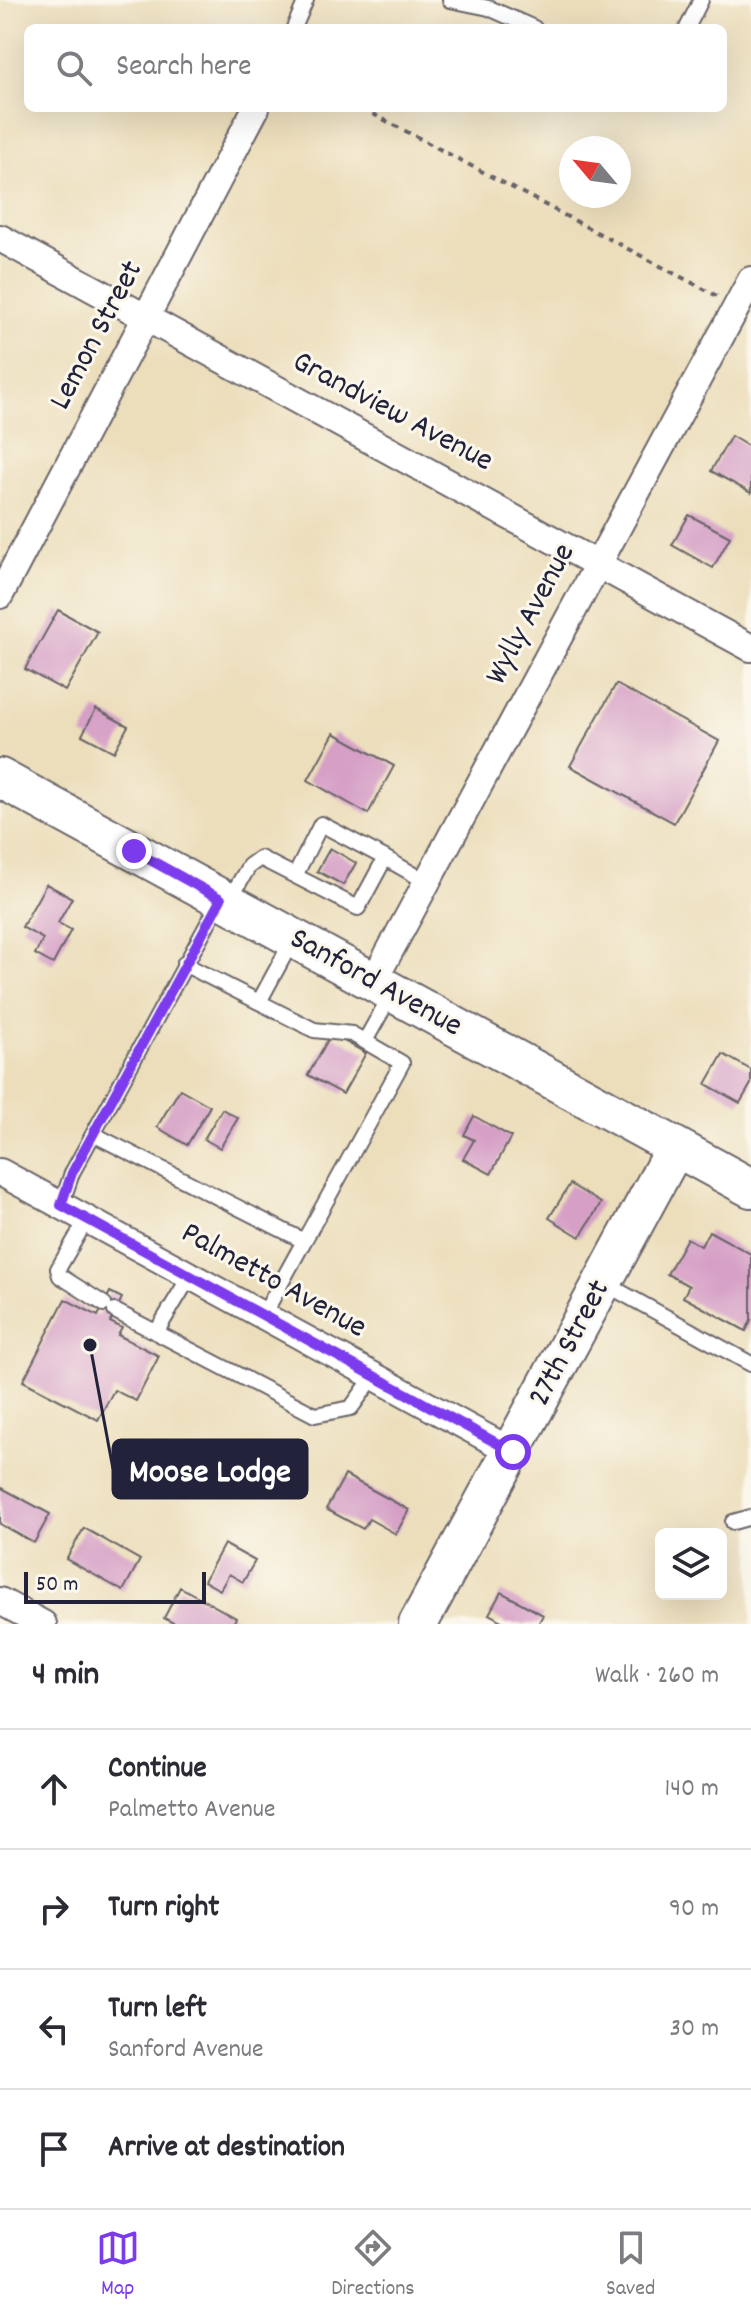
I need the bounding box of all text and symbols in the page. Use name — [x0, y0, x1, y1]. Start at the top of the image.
search box — [24, 24, 727, 112]
icon: search — [52, 46, 96, 90]
text: Search here — [116, 47, 252, 90]
north arrow — [559, 136, 631, 208]
street label: Lemon Street — [39, 253, 157, 419]
street label: Grandview Avenue — [283, 341, 501, 485]
street label: Wylly Avenue — [475, 536, 589, 694]
route end — [116, 833, 152, 869]
street label: Sanford Avenue — [280, 918, 470, 1050]
street label: Palmetto Avenue — [172, 1212, 374, 1352]
street label: 27th Street — [518, 1272, 624, 1416]
route start — [495, 1434, 531, 1470]
callout: Moose Lodge — [113, 1440, 307, 1498]
text: Moose Lodge — [129, 1450, 291, 1499]
map controls — [655, 1528, 727, 1600]
button: layers — [655, 1528, 727, 1600]
scale bar — [24, 1568, 206, 1604]
text: 50 m — [36, 1570, 78, 1601]
text: 4 min — [32, 1652, 99, 1701]
text: Walk · 260 m — [595, 1658, 719, 1695]
text: Continue — [108, 1749, 207, 1792]
icon: ahead — [32, 1767, 76, 1811]
text: 140 m — [665, 1771, 719, 1808]
text: Palmetto Avenue — [108, 1792, 275, 1829]
icon: right — [32, 1887, 76, 1931]
text: Turn right — [108, 1888, 219, 1931]
text: 90 m — [669, 1891, 719, 1928]
text: Turn left — [108, 1989, 207, 2032]
icon: left — [32, 2007, 76, 2051]
text: 30 m — [669, 2011, 719, 2048]
text: Sanford Avenue — [108, 2032, 263, 2069]
icon: arrive — [32, 2127, 76, 2171]
text: Arrive at destination — [108, 2128, 345, 2171]
tab: Map — [96, 2226, 140, 2305]
tab: Directions — [331, 2226, 415, 2305]
tab: Saved — [606, 2226, 655, 2305]

